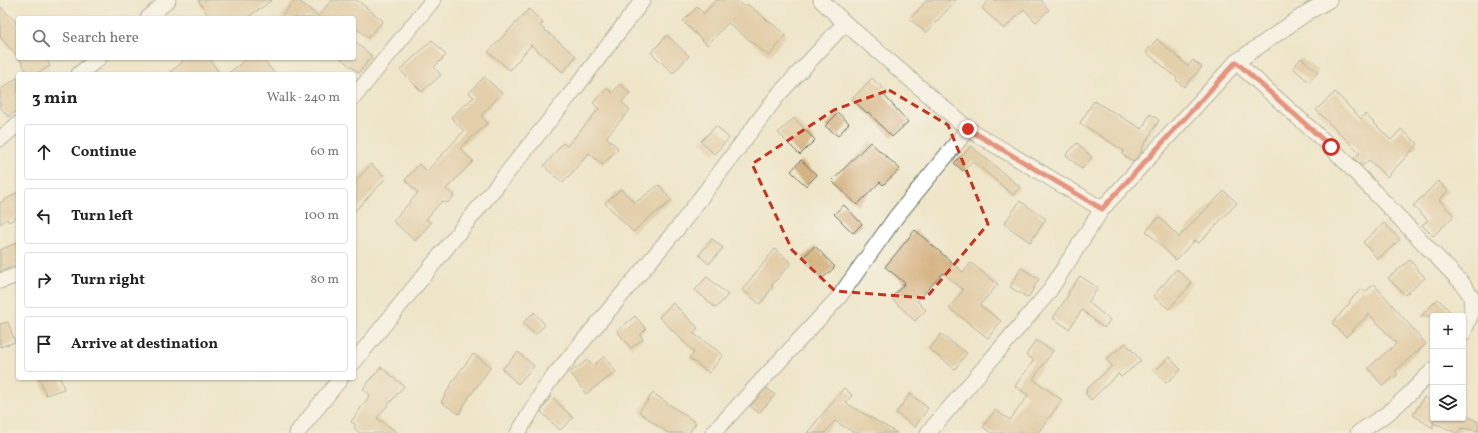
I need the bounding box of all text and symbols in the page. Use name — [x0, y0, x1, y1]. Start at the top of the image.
search box — [16, 16, 356, 60]
icon: search — [30, 27, 52, 49]
text: Search here — [62, 28, 139, 49]
text: 3 min — [32, 87, 78, 110]
text: Walk · 240 m — [267, 89, 340, 107]
route end — [959, 120, 977, 138]
route start — [1322, 138, 1340, 156]
icon: ahead — [33, 141, 55, 163]
text: Continue — [71, 142, 136, 163]
text: 60 m — [311, 143, 339, 161]
icon: left — [33, 205, 55, 227]
text: Turn left — [71, 206, 133, 227]
text: 100 m — [304, 207, 339, 225]
icon: right — [33, 269, 55, 291]
text: Turn right — [71, 270, 145, 291]
text: 80 m — [310, 271, 339, 289]
map controls — [1430, 313, 1466, 421]
button: + — [1430, 313, 1466, 349]
icon: arrive — [33, 333, 55, 355]
text: Arrive at destination — [71, 334, 218, 355]
button: − — [1430, 349, 1466, 385]
button: layers — [1430, 385, 1466, 421]

